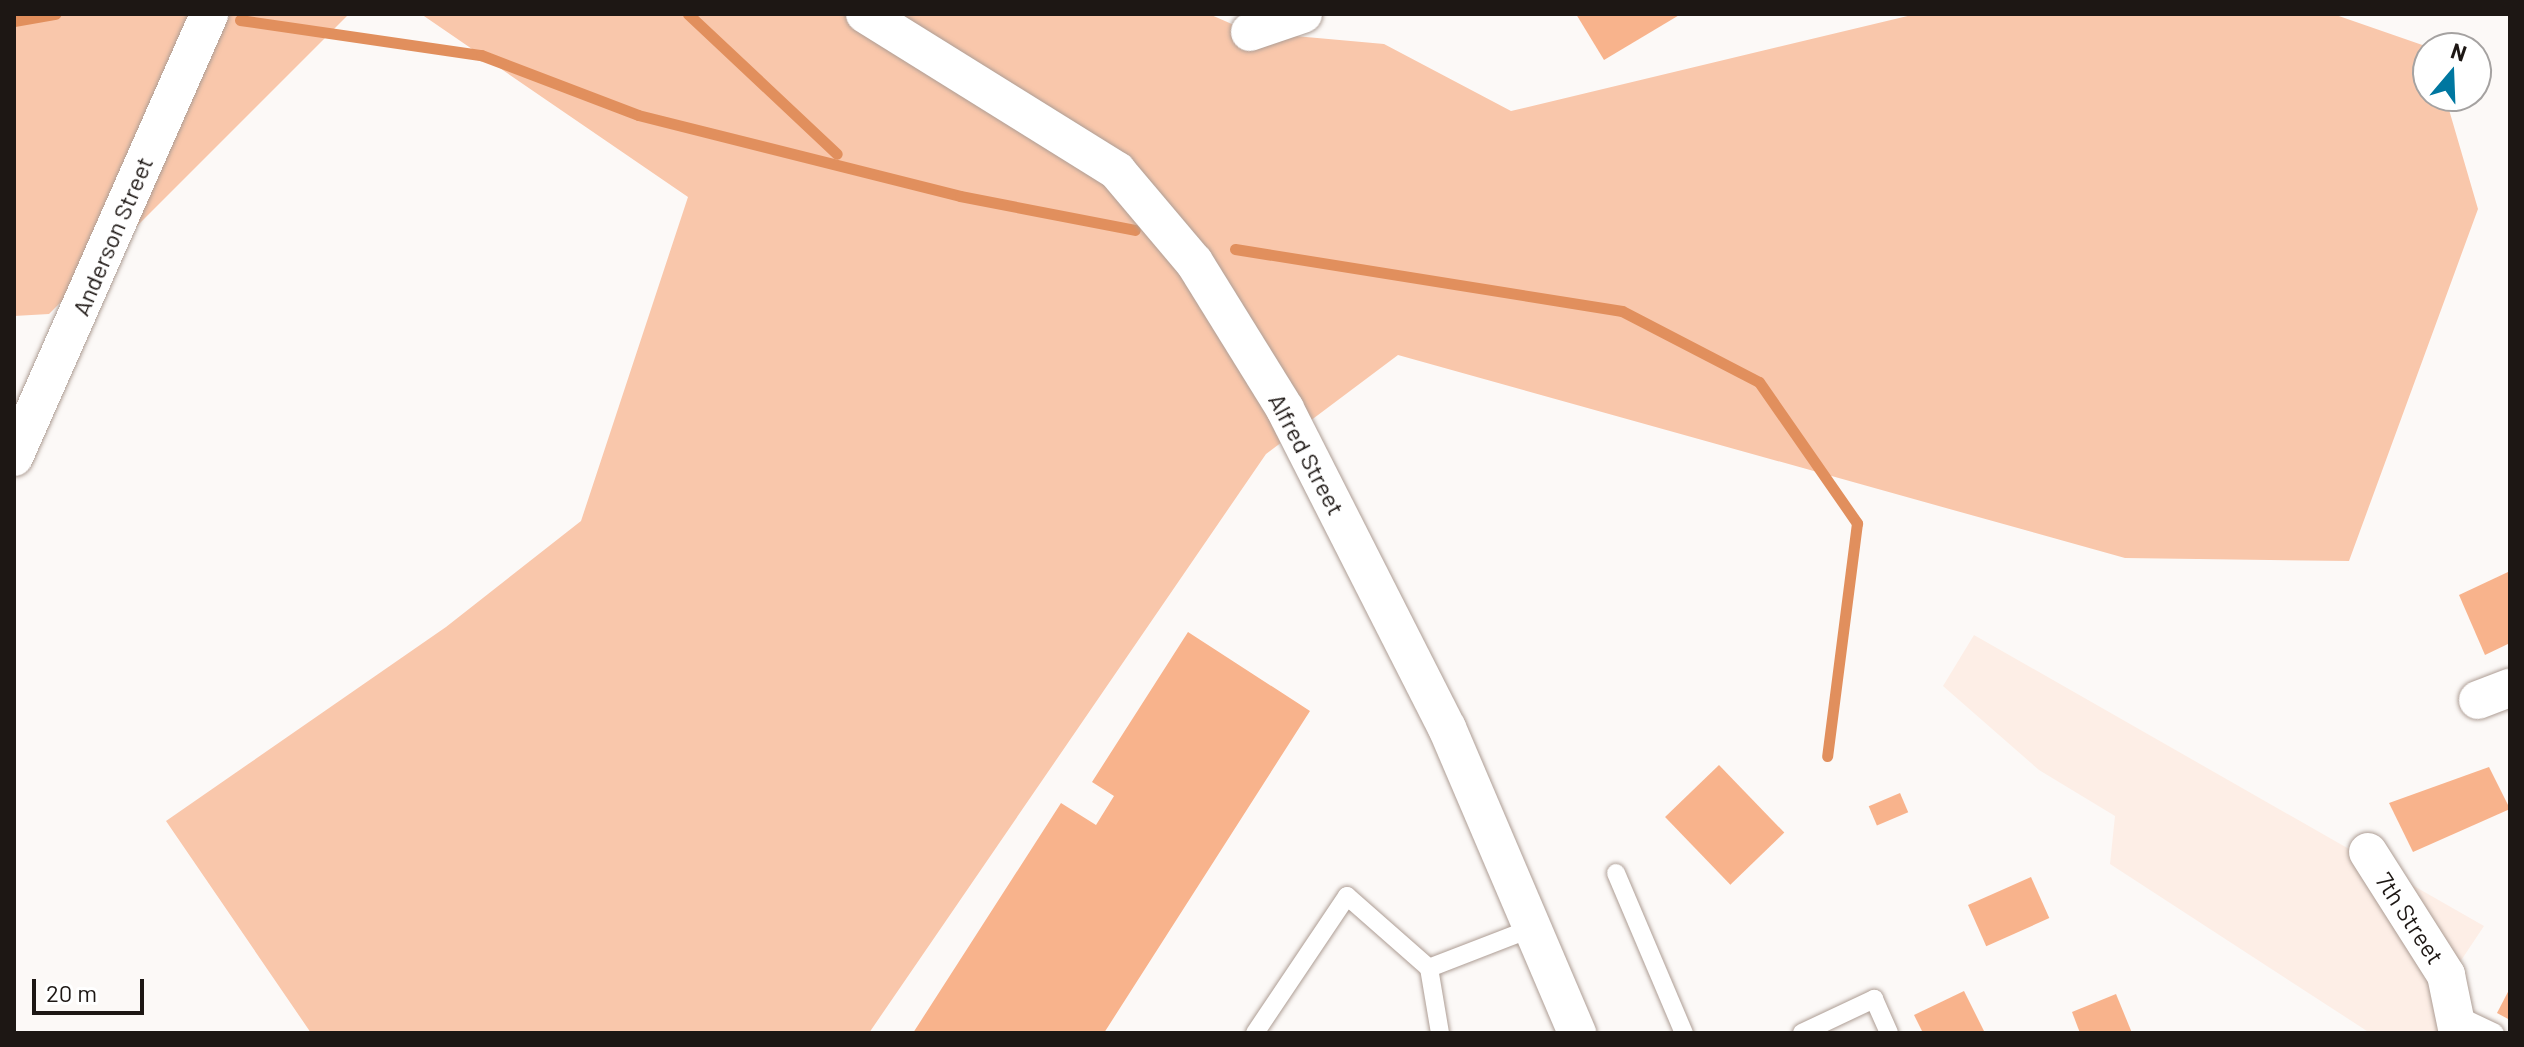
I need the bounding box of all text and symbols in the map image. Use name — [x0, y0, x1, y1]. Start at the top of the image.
north arrow — [2412, 32, 2492, 112]
text: N — [2448, 37, 2470, 66]
street label: Anderson Street — [66, 152, 158, 320]
street label: Alfred Street — [1263, 388, 1351, 520]
street label: 7th Street — [2370, 867, 2450, 969]
scale bar — [36, 963, 148, 1013]
text: 20 m — [46, 978, 97, 1007]

